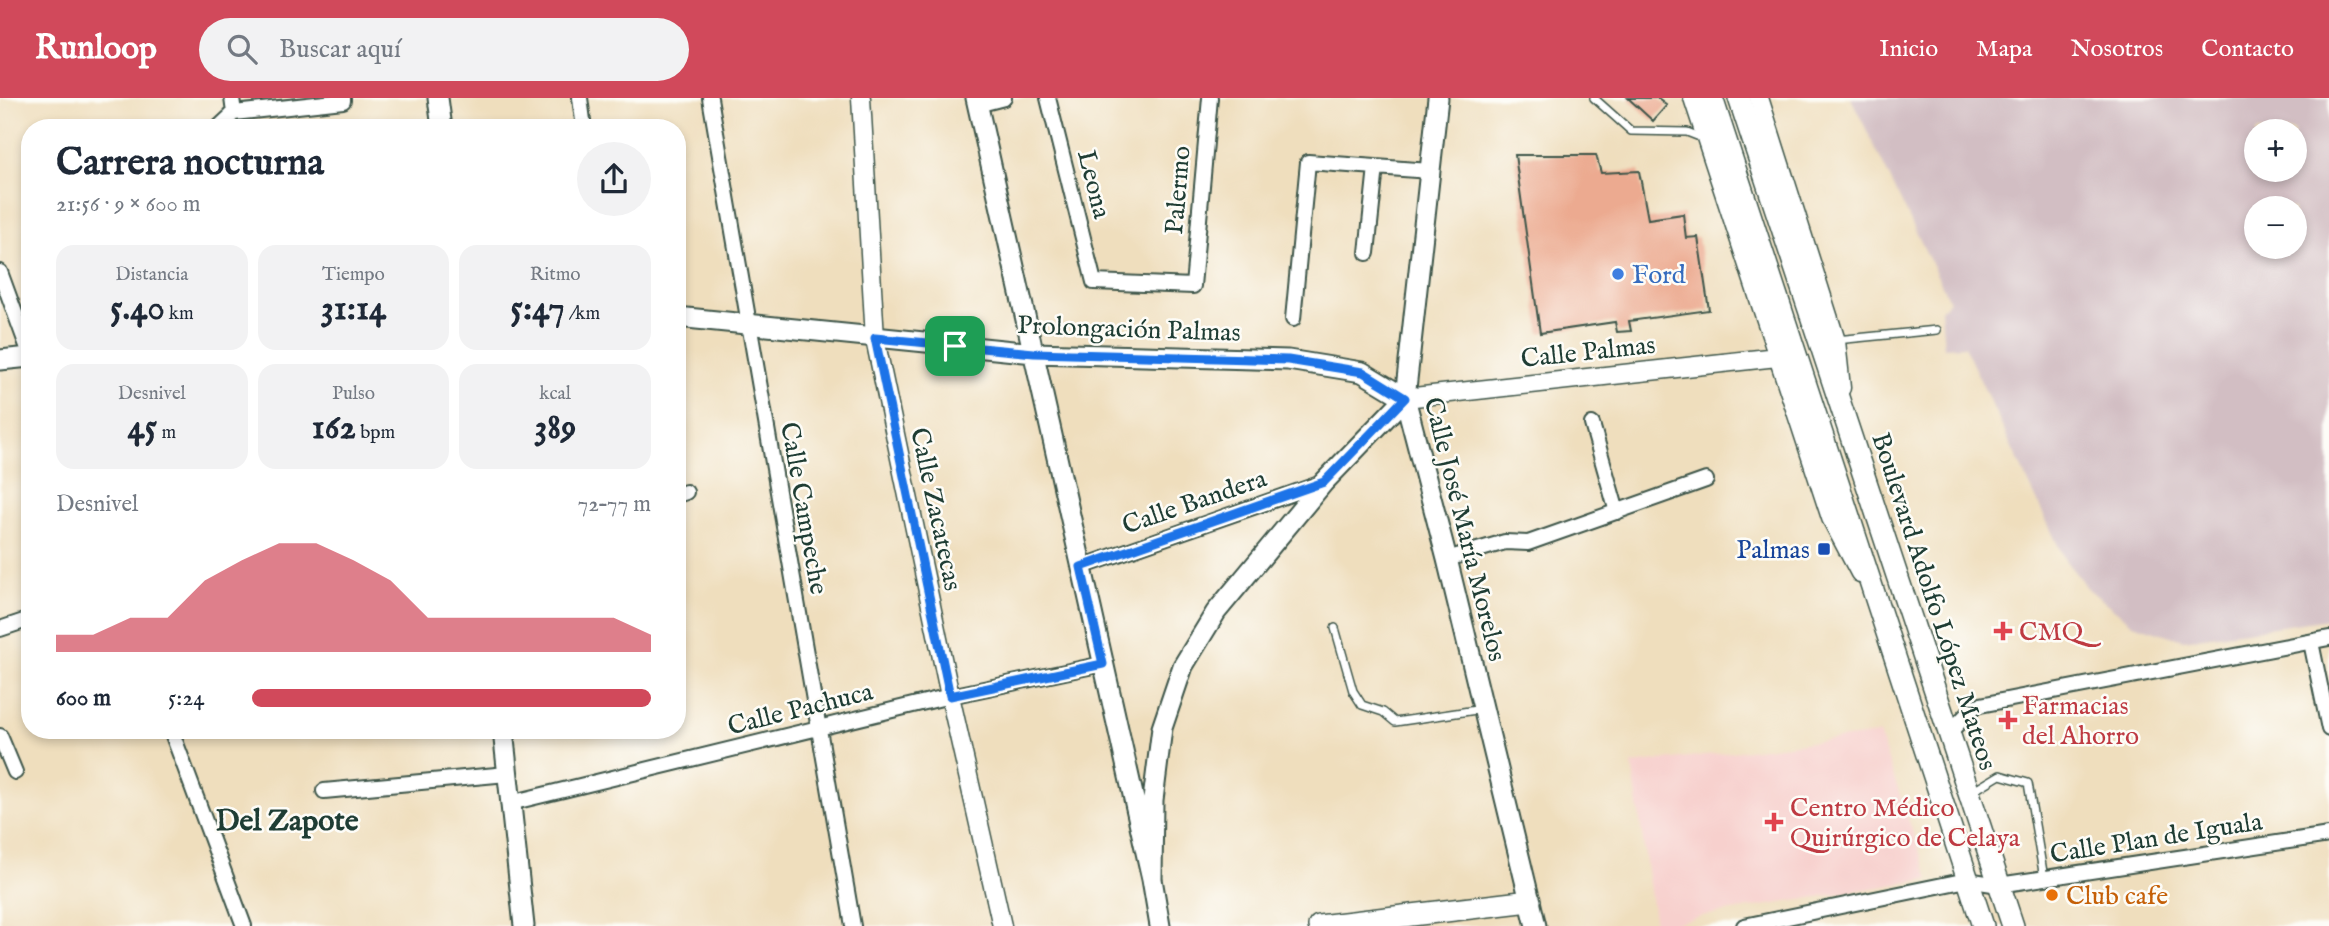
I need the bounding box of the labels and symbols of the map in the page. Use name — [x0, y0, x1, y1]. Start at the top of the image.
street label: Palermo — [1158, 145, 1199, 236]
street label: Leona — [1069, 147, 1118, 223]
place label: Ford — [1632, 259, 1686, 292]
marker: Ford — [1610, 266, 1626, 282]
street label: Prolongación Palmas — [1017, 309, 1241, 350]
pin — [925, 316, 985, 376]
street label: Calle Palmas — [1519, 329, 1657, 376]
street label: Calle José María Morelos — [1416, 394, 1513, 665]
street label: Calle Campeche — [772, 420, 835, 597]
street label: Calle Zacatecas — [902, 425, 969, 594]
street label: Boulevard Adolfo López Mateos — [1863, 429, 2004, 774]
street label: Calle Bandera — [1118, 462, 1272, 543]
place label: Palmas — [1736, 534, 1810, 567]
marker: Palmas — [1816, 541, 1832, 557]
place label: CMQ — [2019, 616, 2102, 649]
marker: CMQ — [1993, 621, 2013, 641]
street label: Calle Pachuca — [724, 675, 877, 743]
place label: Farmacias del Ahorro — [2022, 690, 2139, 753]
marker: Farmacias del Ahorro — [2000, 712, 2016, 728]
place label: Centro Médico Quirúrgico de Celaya — [1790, 792, 2021, 855]
district label: Del Zapote — [215, 803, 359, 841]
street label: Calle Plan de Iguala — [2048, 805, 2265, 872]
marker: Centro Médico Quirúrgico de Celaya — [1764, 812, 1784, 832]
place label: Club cafe — [2066, 880, 2168, 913]
marker: Club cafe — [2044, 887, 2060, 903]

